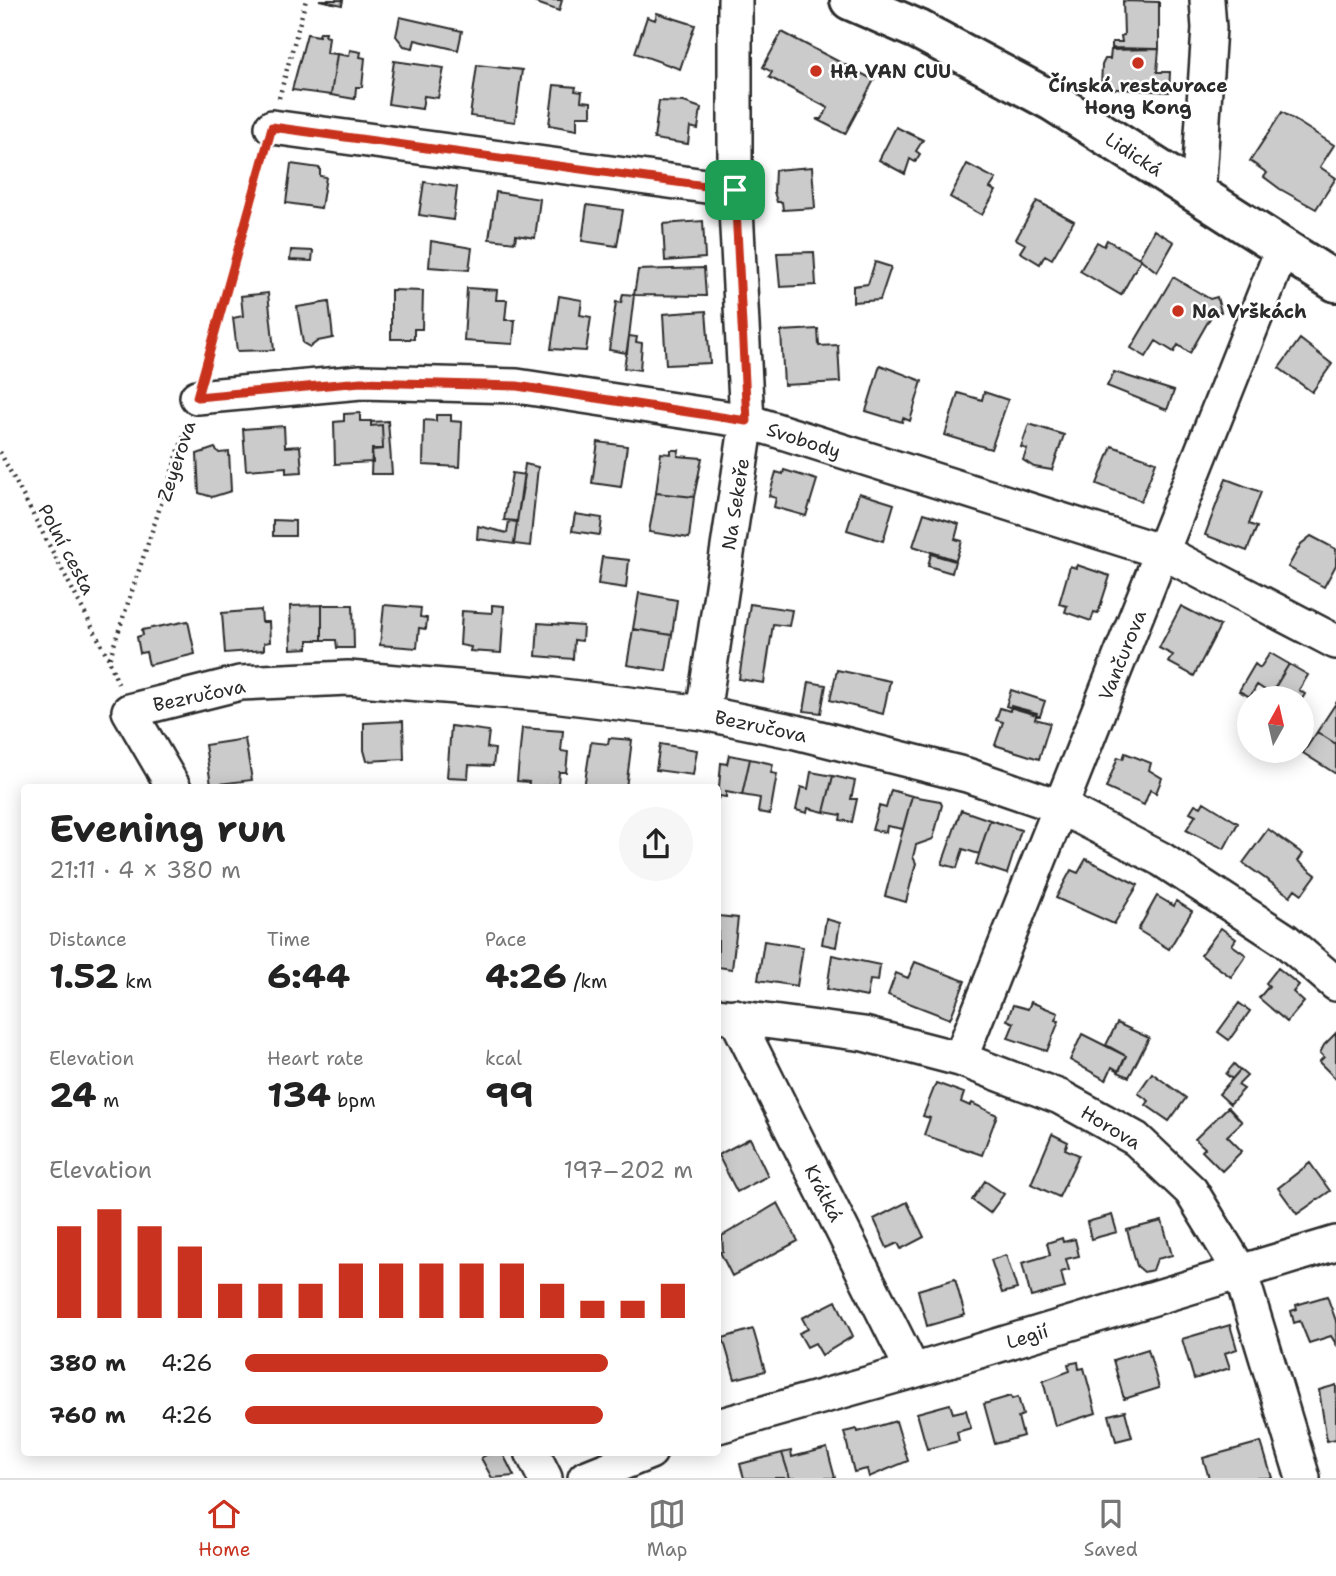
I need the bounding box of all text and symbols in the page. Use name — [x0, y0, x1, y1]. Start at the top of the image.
marker: Čínská restaurace Hong Kong — [1130, 55, 1146, 71]
place label: HA VAN CUU — [830, 59, 951, 84]
marker: HA VAN CUU — [808, 63, 824, 79]
place label: Čínská restaurace Hong Kong — [1048, 72, 1228, 120]
street label: Lidická — [1100, 127, 1167, 182]
pin — [705, 160, 765, 220]
icon: arrive — [716, 171, 754, 209]
place label: Na Vrškách — [1192, 299, 1307, 324]
marker: Na Vrškách — [1170, 303, 1186, 319]
street label: Zeyerova — [152, 417, 201, 505]
street label: Svobody — [764, 417, 844, 464]
street label: Na Sekeře — [716, 456, 755, 552]
street label: Polní cesta — [32, 500, 101, 599]
street label: Vančurova — [1093, 606, 1152, 704]
street label: Bezručova — [151, 673, 248, 717]
north arrow — [1237, 686, 1314, 763]
map controls — [1237, 686, 1314, 763]
street label: Bezručova — [712, 705, 809, 748]
text: Evening run — [49, 803, 286, 854]
button: share — [619, 807, 693, 881]
text: 21:11 · 4 × 380 m — [49, 855, 241, 885]
text: Distance — [49, 927, 127, 952]
text: Time — [267, 927, 311, 952]
text: Pace — [485, 927, 527, 952]
text: 1.52 — [49, 952, 119, 999]
text: 6:44 — [267, 952, 350, 999]
text: 4:26 — [485, 952, 567, 999]
text: km — [119, 969, 152, 994]
text: /km — [567, 969, 607, 994]
text: Elevation — [49, 1046, 134, 1071]
text: Heart rate — [267, 1046, 364, 1071]
text: kcal — [485, 1046, 522, 1071]
text: 24 — [49, 1071, 97, 1118]
text: 134 — [267, 1071, 331, 1118]
text: 99 — [485, 1071, 534, 1118]
text: m — [97, 1088, 119, 1113]
text: bpm — [331, 1088, 376, 1113]
street label: Horova — [1076, 1100, 1146, 1155]
text: Elevation — [49, 1155, 152, 1185]
text: 197–202 m — [563, 1155, 693, 1185]
street label: Krátká — [799, 1160, 849, 1226]
street label: Legií — [1003, 1318, 1052, 1355]
text: 380 m — [49, 1348, 126, 1378]
text: 4:26 — [161, 1348, 212, 1378]
text: 760 m — [49, 1400, 126, 1430]
text: 4:26 — [161, 1400, 212, 1430]
tab: Home — [198, 1495, 250, 1562]
tab: Map — [647, 1495, 687, 1562]
tab: Saved — [1084, 1495, 1138, 1562]

